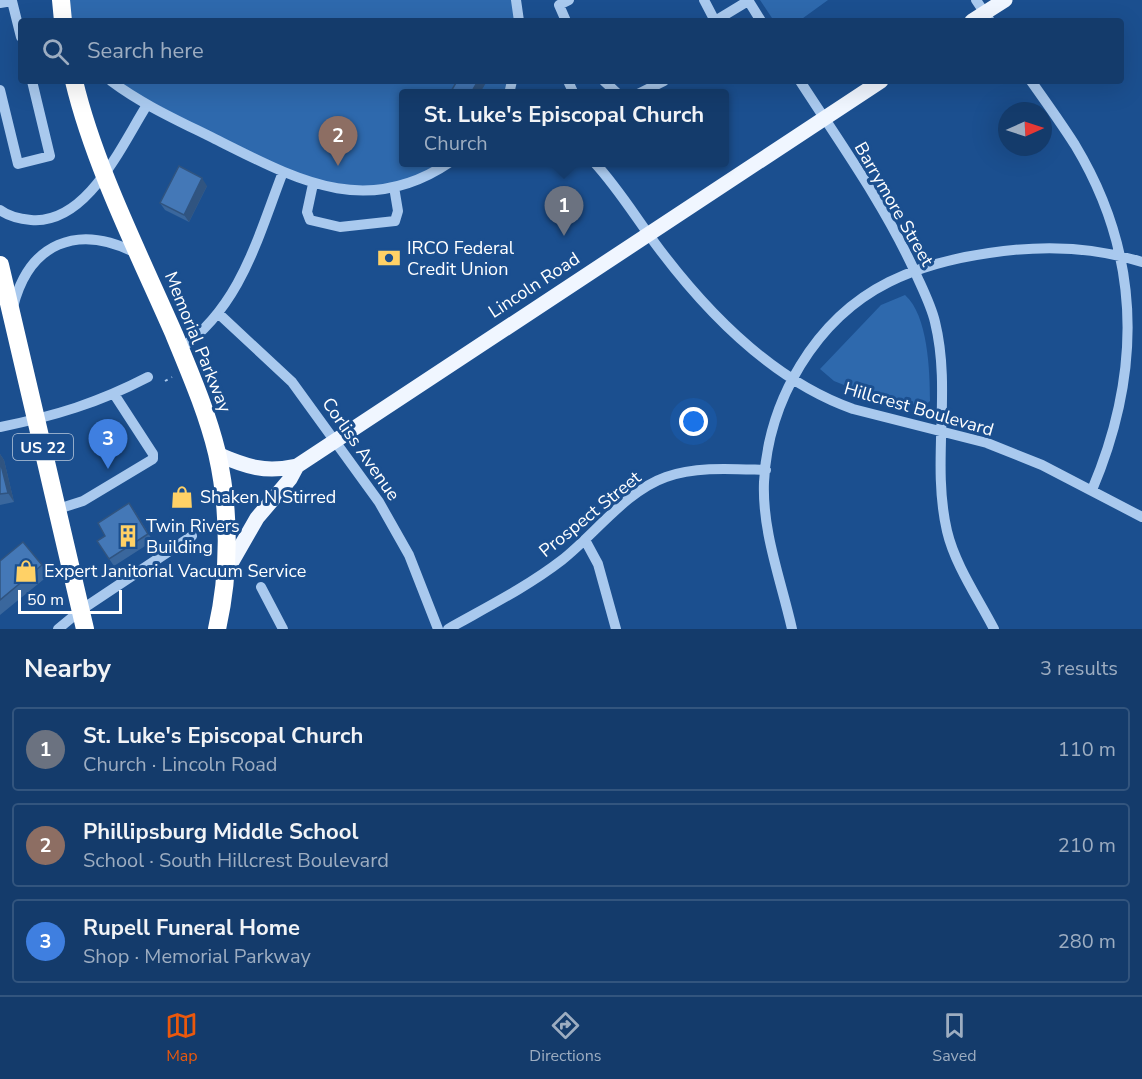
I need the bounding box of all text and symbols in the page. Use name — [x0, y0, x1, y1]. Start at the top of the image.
search box — [18, 18, 1124, 84]
icon: search — [39, 35, 72, 68]
text: Search here — [87, 36, 204, 66]
popup — [399, 89, 729, 167]
text: St. Luke's Episcopal Church — [424, 100, 704, 130]
north arrow — [998, 102, 1052, 156]
pin: 2 — [318, 116, 358, 166]
text: Church — [424, 130, 488, 157]
street label: Barrymore Street — [849, 138, 940, 271]
pin: 1 — [544, 186, 584, 236]
place label: IRCO Federal Credit Union — [407, 236, 515, 281]
bank icon: IRCO Federal Credit Union — [376, 245, 402, 271]
street label: Lincoln Road — [484, 247, 584, 323]
street label: Memorial Parkway — [159, 268, 237, 417]
street label: Hillcrest Boulevard — [841, 376, 997, 442]
street label: Corliss Avenue — [317, 393, 405, 505]
your location — [679, 407, 708, 436]
pin: 3 — [88, 420, 128, 469]
road number: US 22 — [13, 434, 73, 460]
street label: Prospect Street — [534, 465, 647, 563]
shop icon: Shaken N Stirred — [169, 484, 195, 510]
place label: Shaken N Stirred — [200, 485, 336, 509]
place label: Twin Rivers Building — [146, 514, 240, 559]
building icon: Twin Rivers Building — [115, 523, 141, 549]
shop icon: Expert Janitorial Vacuum Service — [13, 558, 39, 584]
place label: Expert Janitorial Vacuum Service — [44, 559, 306, 583]
scale bar — [18, 587, 122, 614]
text: 50 m — [27, 589, 64, 611]
text: Nearby — [24, 651, 111, 686]
text: 3 results — [1040, 655, 1118, 682]
text: St. Luke's Episcopal Church — [83, 721, 363, 751]
text: 1 — [40, 736, 52, 763]
text: 110 m — [1058, 736, 1116, 763]
text: Church · Lincoln Road — [83, 751, 278, 778]
text: Phillipsburg Middle School — [83, 817, 358, 847]
text: 2 — [40, 832, 52, 859]
text: 210 m — [1058, 832, 1116, 859]
text: School · South Hillcrest Boulevard — [83, 847, 389, 874]
text: Rupell Funeral Home — [83, 913, 300, 943]
text: 3 — [40, 928, 52, 955]
text: 280 m — [1058, 928, 1116, 955]
text: Shop · Memorial Parkway — [83, 943, 311, 970]
tab: Map — [165, 1009, 198, 1067]
tab: Directions — [529, 1009, 601, 1067]
tab: Saved — [932, 1009, 977, 1067]

